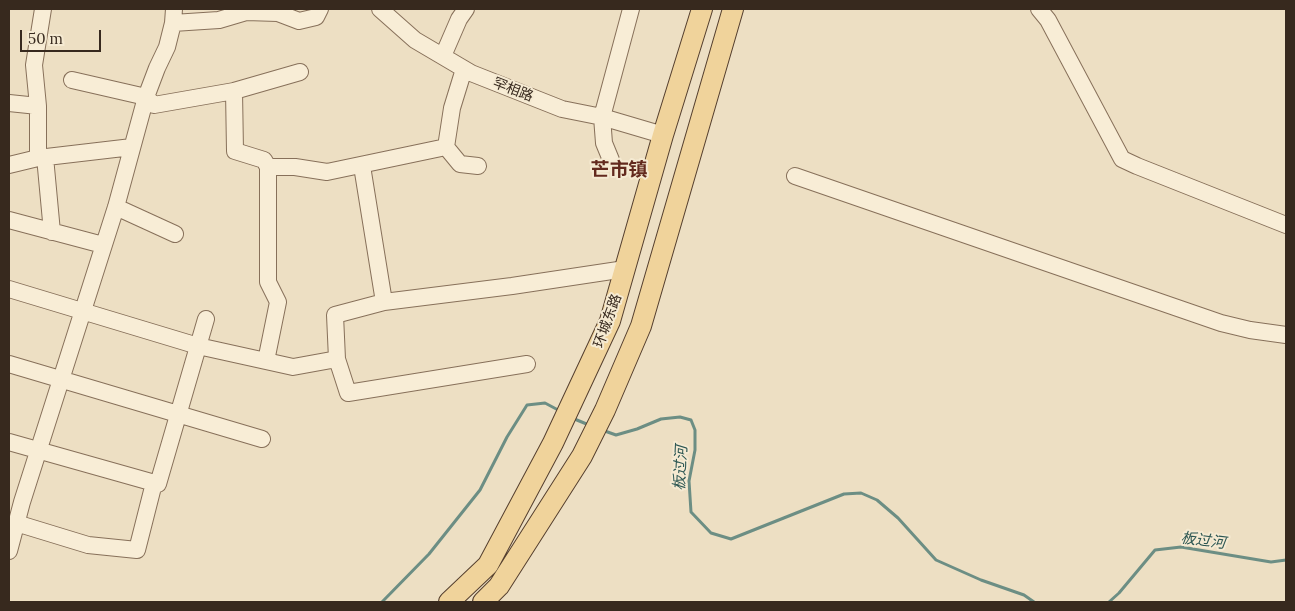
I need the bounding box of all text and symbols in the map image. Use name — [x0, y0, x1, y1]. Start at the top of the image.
scale bar — [22, 20, 104, 52]
text: 50 m — [28, 29, 63, 48]
street label: 罕相路 — [490, 75, 536, 105]
district label: 芒市镇 — [591, 160, 647, 182]
street label: 环城东路 — [591, 292, 625, 350]
water label: 板过河 — [671, 445, 691, 491]
water label: 板过河 — [1180, 529, 1226, 553]

